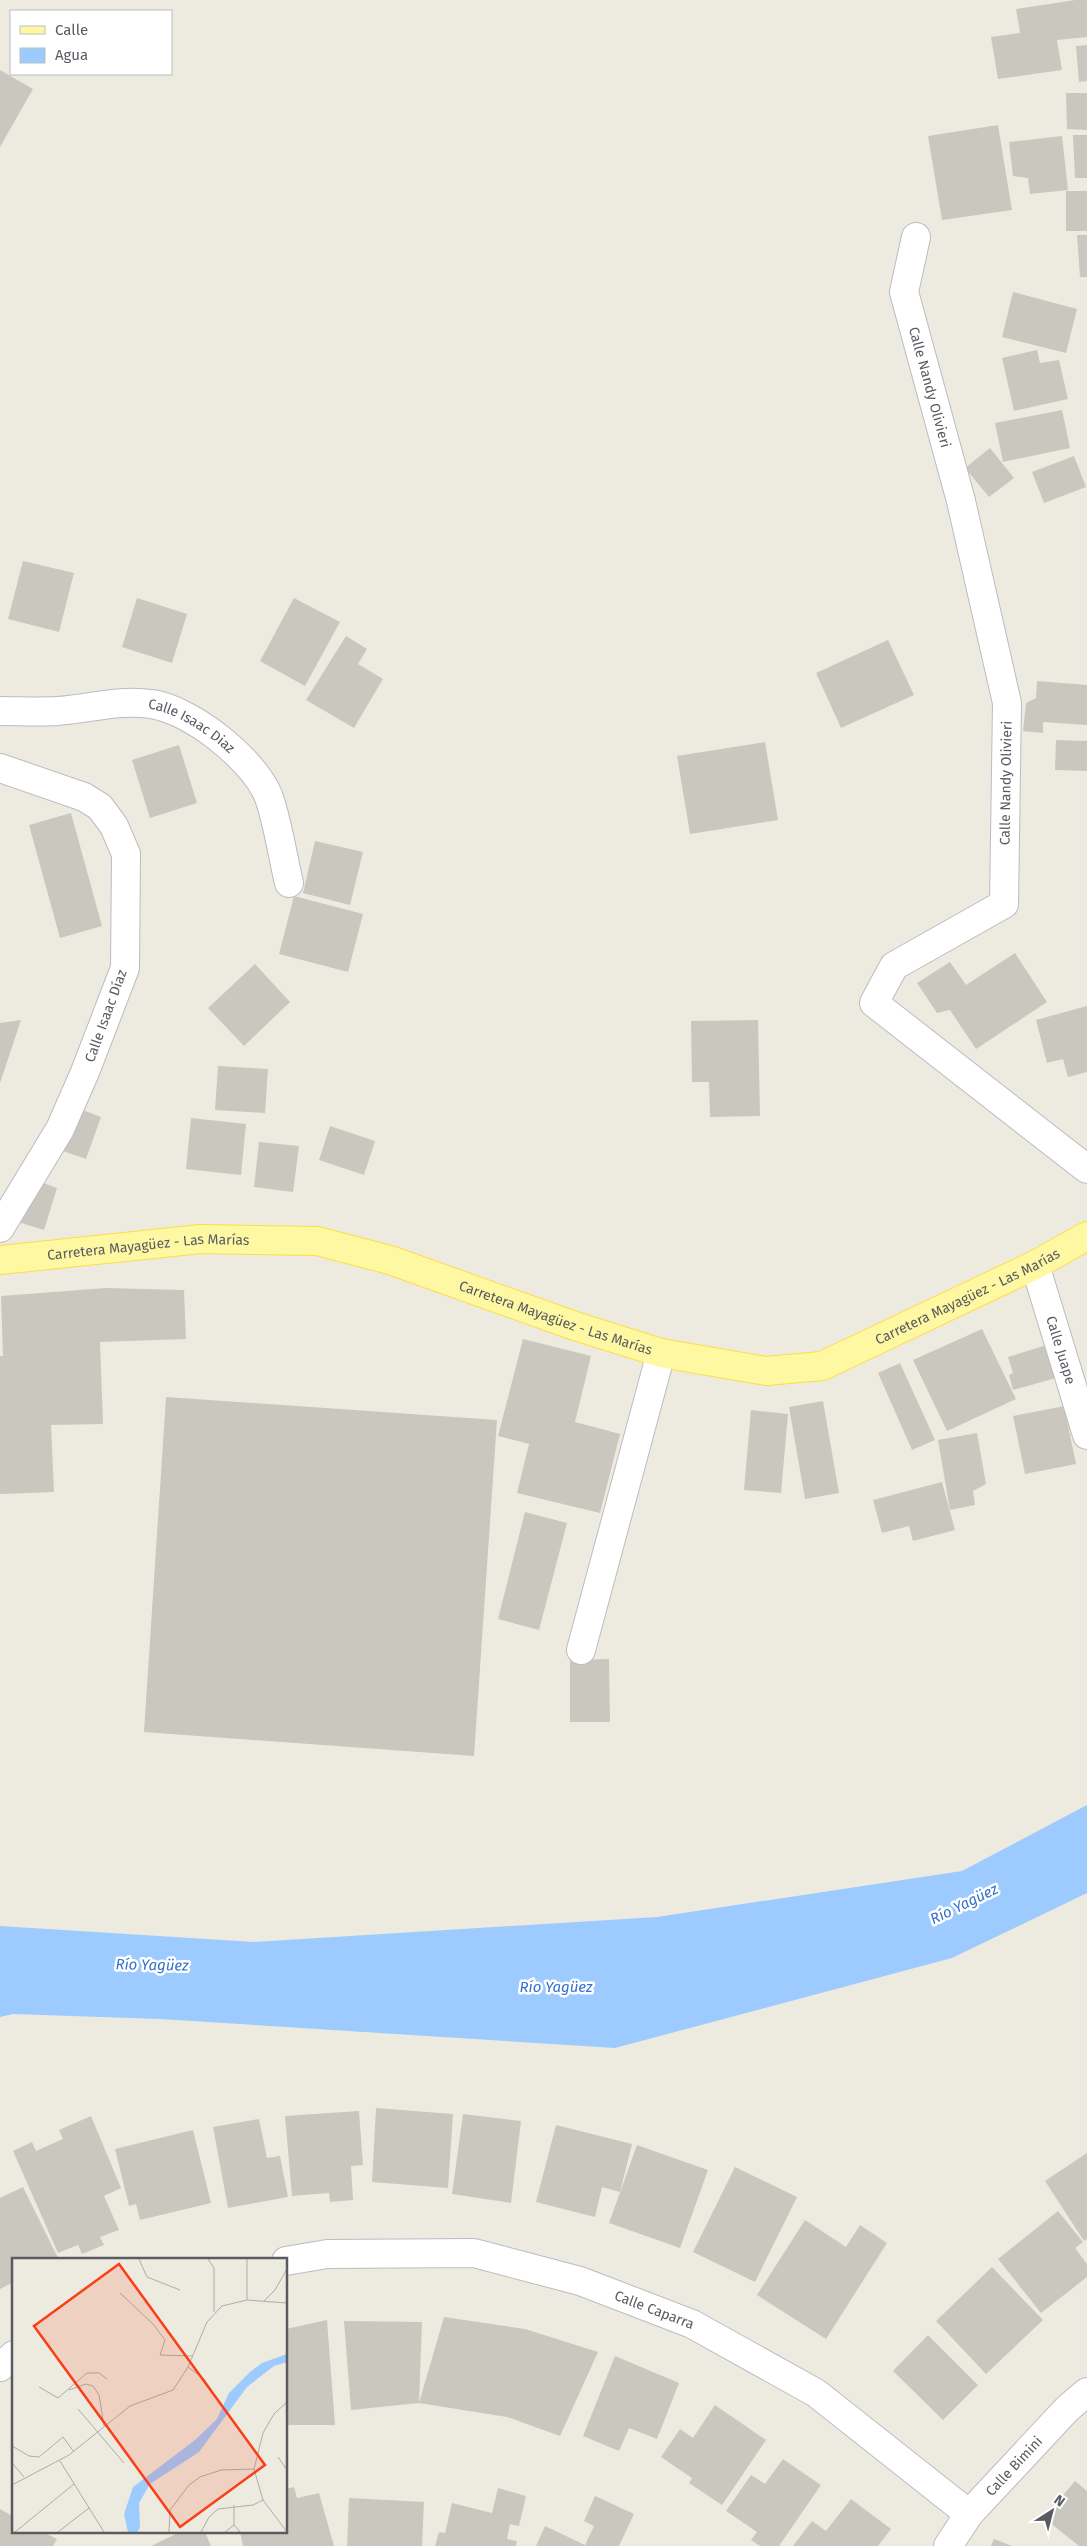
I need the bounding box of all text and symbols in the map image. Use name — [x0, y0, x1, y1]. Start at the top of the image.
legend — [10, 10, 172, 75]
text: Calle — [55, 21, 88, 39]
text: Agua — [55, 46, 88, 64]
street label: Calle Nandy Olivieri — [905, 325, 955, 450]
street label: Calle Isaac Diaz — [147, 695, 239, 756]
street label: Calle Nandy Olivieri — [996, 721, 1016, 845]
street label: Calle Isaac Díaz — [81, 967, 131, 1065]
street label: Carretera Mayagüez - Las Marías — [46, 1230, 250, 1264]
street label: Carretera Mayagüez - Las Marías — [872, 1244, 1063, 1348]
street label: Carretera Mayagüez - Las Marías — [457, 1277, 655, 1358]
street label: Calle Juape — [1043, 1314, 1080, 1386]
water label: Río Yagüez — [927, 1880, 1001, 1928]
water label: Río Yagüez — [115, 1955, 189, 1975]
water label: Río Yagüez — [519, 1978, 593, 1996]
inset map — [12, 2258, 288, 2534]
street label: Calle Caparra — [612, 2287, 697, 2333]
street label: Calle Bimini — [982, 2433, 1046, 2499]
north arrow — [1027, 2486, 1077, 2536]
text: N — [1051, 2491, 1068, 2510]

